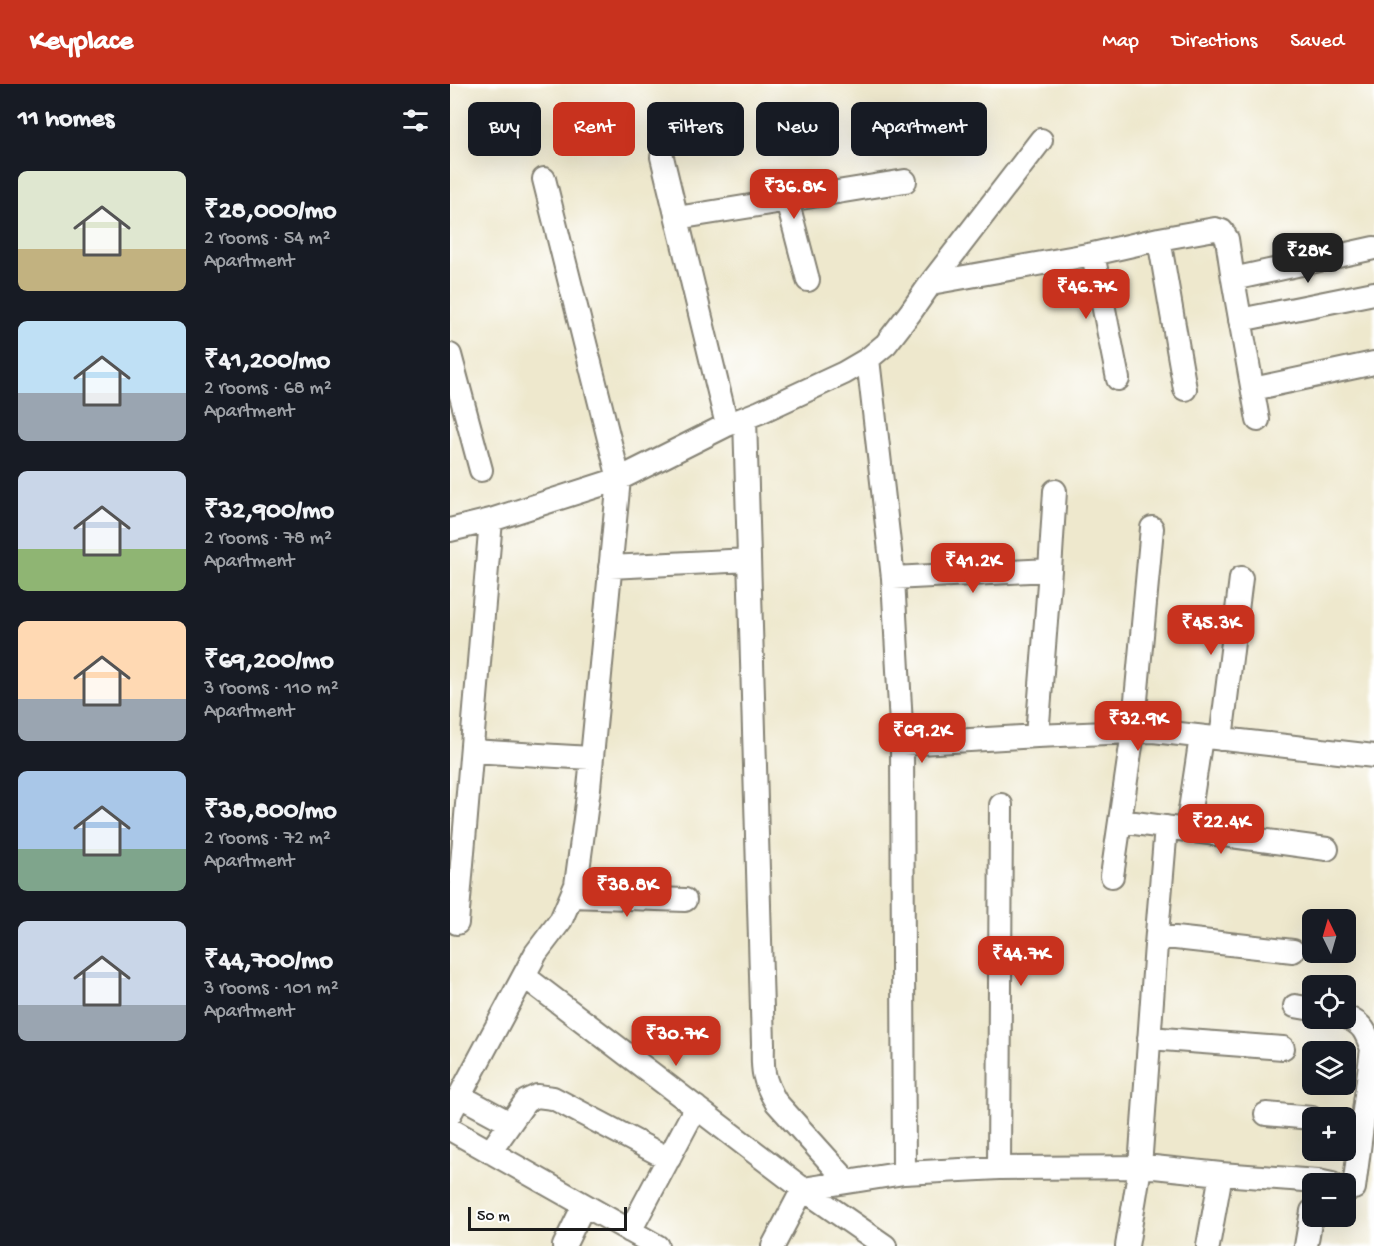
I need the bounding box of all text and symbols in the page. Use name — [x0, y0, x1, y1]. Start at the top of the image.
text: Keyplace — [30, 26, 133, 59]
text: Map — [1102, 30, 1139, 55]
text: Directions — [1172, 30, 1257, 55]
text: Saved — [1290, 30, 1344, 55]
chip: Buy — [468, 102, 541, 156]
chip: Rent — [553, 102, 635, 156]
chip: Filters — [647, 102, 744, 156]
chip: New — [756, 102, 839, 156]
chip: Apartment — [851, 102, 987, 156]
icon: filters — [399, 104, 432, 137]
text: 11 homes — [18, 105, 114, 136]
pin: ₹36.8K — [745, 169, 843, 220]
text: ₹36.8K — [764, 177, 824, 200]
icon: home — [66, 195, 138, 267]
text: ₹28,000/mo — [204, 197, 337, 228]
text: 2 rooms · 54 m² — [204, 228, 331, 251]
pin: ₹28K — [1272, 233, 1344, 284]
text: ₹28K — [1286, 241, 1330, 264]
text: Apartment — [204, 251, 294, 274]
pin: ₹46.7K — [1037, 269, 1135, 320]
text: ₹46.7K — [1057, 277, 1115, 300]
icon: home — [66, 345, 138, 417]
text: ₹41,200/mo — [204, 347, 330, 378]
text: 2 rooms · 68 m² — [204, 378, 332, 401]
text: Apartment — [204, 401, 294, 424]
icon: home — [66, 495, 138, 567]
text: ₹32,900/mo — [204, 497, 334, 528]
text: 2 rooms · 78 m² — [204, 528, 332, 551]
pin: ₹41.2K — [924, 543, 1022, 594]
text: Apartment — [204, 551, 294, 574]
text: ₹41.2K — [945, 551, 1001, 574]
pin: ₹45.3K — [1162, 605, 1260, 656]
text: ₹45.3K — [1181, 613, 1241, 636]
icon: home — [66, 645, 138, 717]
text: ₹69,200/mo — [204, 647, 334, 678]
text: 3 rooms · 110 m² — [204, 678, 339, 701]
text: Apartment — [204, 701, 294, 724]
pin: ₹32.9K — [1089, 701, 1187, 752]
text: ₹32.9K — [1109, 709, 1167, 732]
pin: ₹69.2K — [873, 713, 971, 764]
text: ₹69.2K — [893, 721, 951, 744]
icon: home — [66, 795, 138, 867]
text: ₹38,800/mo — [204, 797, 337, 828]
pin: ₹22.4K — [1172, 804, 1270, 855]
text: ₹22.4K — [1192, 812, 1250, 835]
text: 2 rooms · 72 m² — [204, 828, 331, 851]
text: Apartment — [204, 851, 294, 874]
pin: ₹38.8K — [578, 867, 676, 918]
text: ₹38.8K — [596, 875, 658, 898]
north arrow — [1302, 909, 1356, 963]
map controls — [1302, 909, 1356, 1227]
pin: ₹44.7K — [972, 936, 1070, 987]
text: ₹44.7K — [992, 944, 1050, 967]
icon: home — [66, 945, 138, 1017]
text: ₹44,700/mo — [204, 947, 333, 978]
button: locate — [1302, 975, 1356, 1029]
text: 3 rooms · 101 m² — [204, 978, 339, 1001]
text: Apartment — [204, 1001, 294, 1024]
pin: ₹30.7K — [627, 1016, 725, 1067]
text: ₹30.7K — [646, 1024, 706, 1047]
button: layers — [1302, 1041, 1356, 1095]
button: + — [1302, 1107, 1356, 1161]
button: − — [1302, 1173, 1356, 1227]
scale bar — [468, 1204, 627, 1232]
text: 50 m — [477, 1208, 510, 1227]

